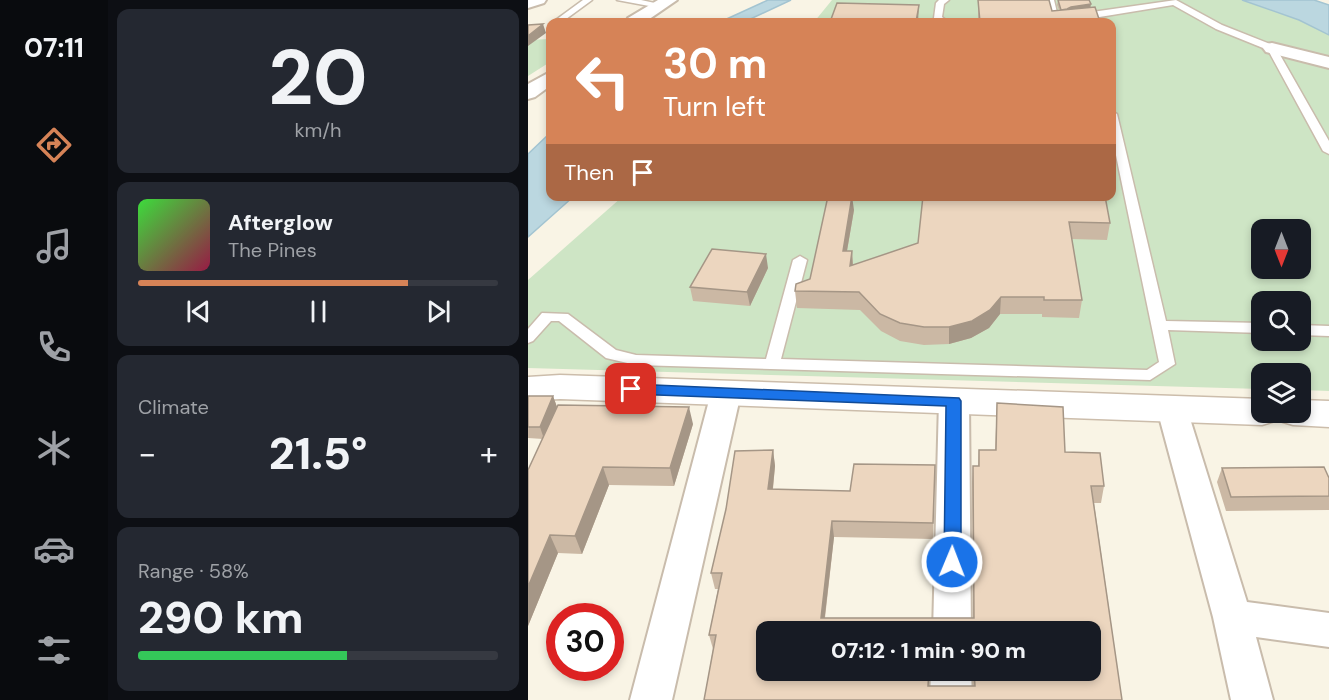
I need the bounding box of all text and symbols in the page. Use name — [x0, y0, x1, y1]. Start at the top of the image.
text: 20 — [268, 27, 368, 128]
text: 07:11 — [24, 30, 84, 65]
text: 30 m — [663, 36, 767, 91]
icon: left — [564, 42, 642, 120]
text: Turn left — [663, 89, 766, 124]
text: km/h — [294, 117, 342, 143]
icon: directions — [33, 124, 75, 166]
icon: arrive — [626, 156, 659, 189]
text: Then — [564, 158, 614, 187]
text: Afterglow — [228, 208, 333, 237]
north arrow — [1251, 219, 1311, 279]
map controls — [1251, 219, 1311, 423]
icon: music — [33, 225, 75, 267]
text: The Pines — [228, 237, 317, 263]
button: search — [1251, 291, 1311, 351]
icon: previous — [182, 295, 215, 328]
icon: pause — [302, 295, 335, 328]
icon: next — [422, 295, 455, 328]
icon: phone — [33, 326, 75, 368]
pin — [605, 363, 656, 414]
button: layers — [1251, 363, 1311, 423]
icon: arrive — [614, 372, 647, 405]
text: Climate — [138, 394, 209, 420]
text: 21.5° — [269, 424, 367, 483]
icon: climate — [33, 427, 75, 469]
text: − — [138, 432, 156, 475]
text: + — [480, 432, 498, 475]
icon: car — [33, 528, 75, 570]
position arrow — [920, 530, 984, 594]
text: Range · 58% — [138, 558, 249, 584]
text: 290 km — [138, 588, 304, 647]
speed limit sign: 30 — [546, 603, 624, 681]
icon: filters — [33, 629, 75, 671]
text: 07:12 · 1 min · 90 m — [831, 636, 1026, 665]

